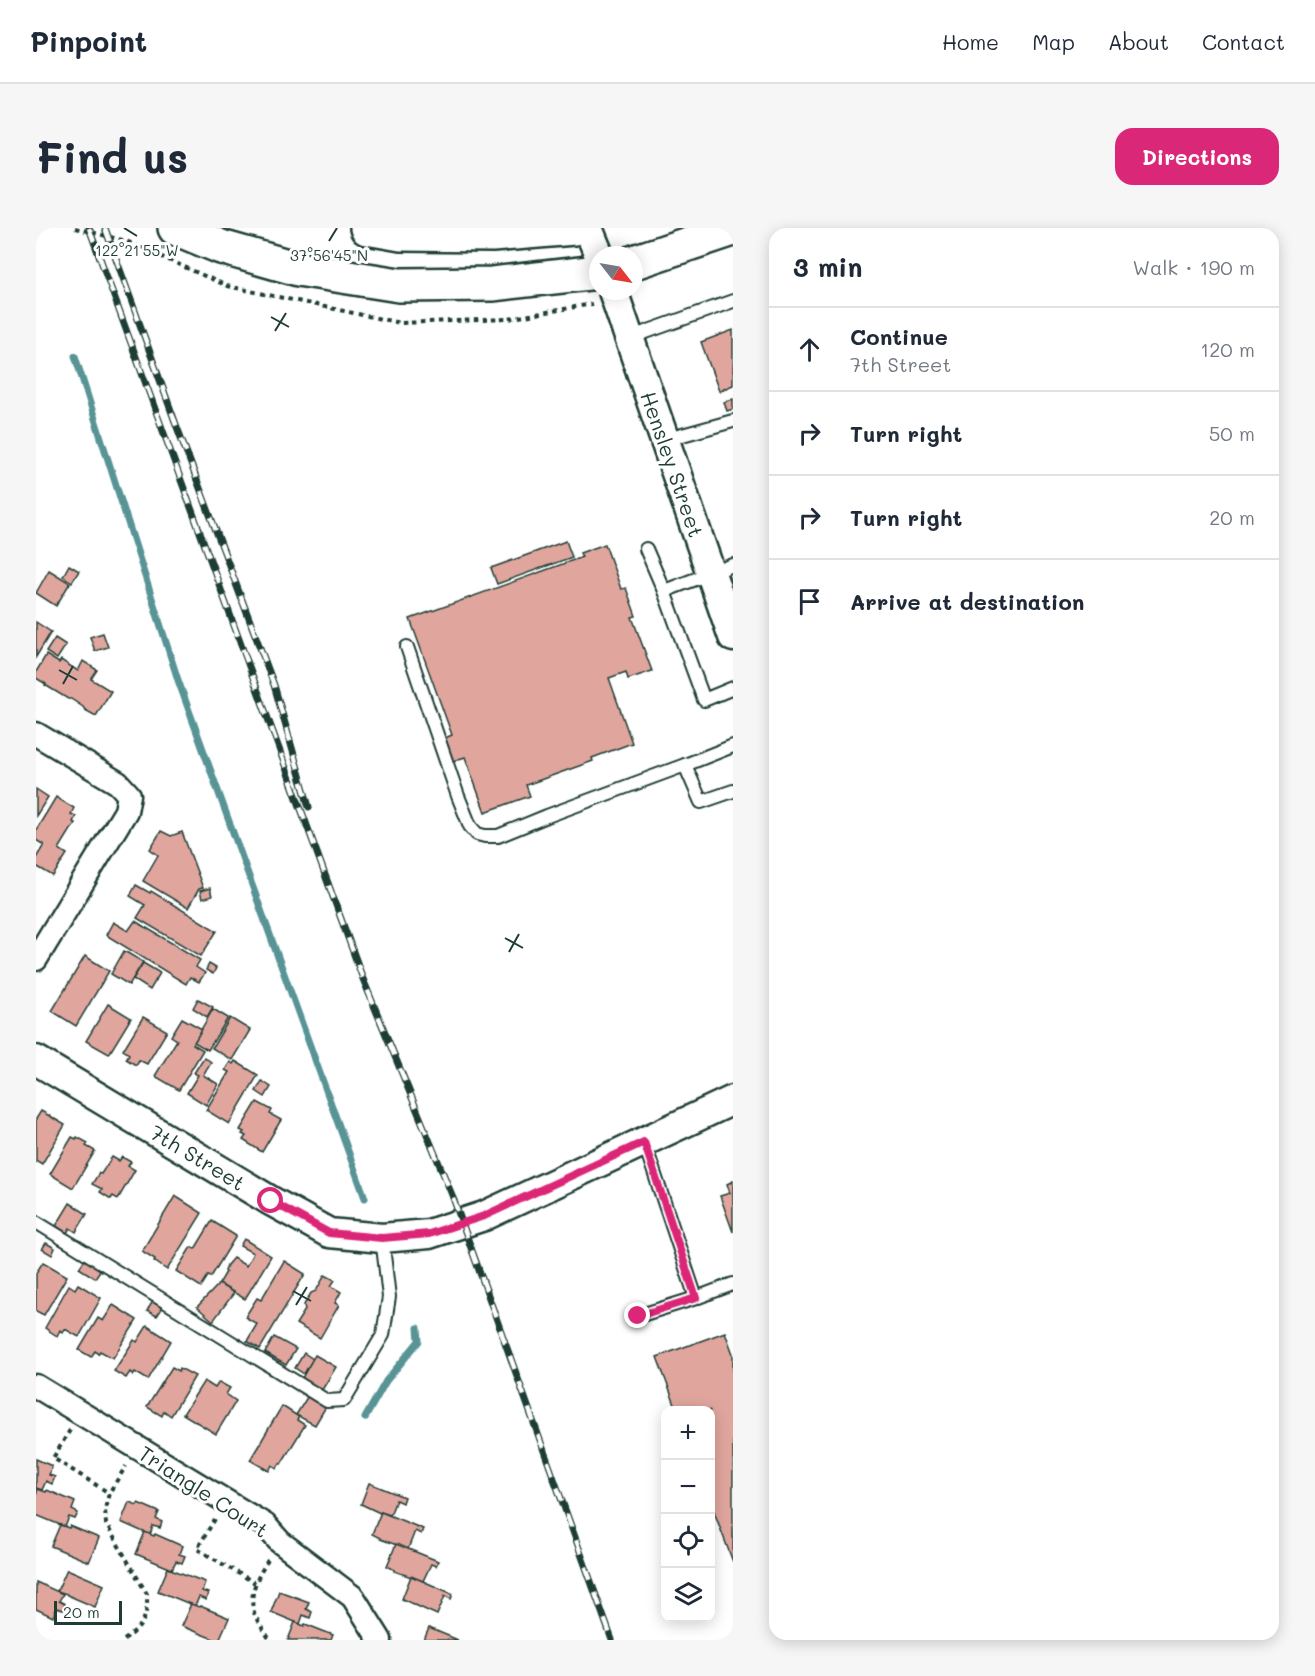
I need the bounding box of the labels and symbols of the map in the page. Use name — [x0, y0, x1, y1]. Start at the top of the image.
text: 122°21'55"W — [95, 240, 179, 260]
text: 37°56'45"N — [290, 245, 368, 265]
north arrow — [589, 246, 643, 300]
street label: Hensley Street — [635, 387, 711, 541]
street label: 7th Street — [145, 1118, 251, 1196]
route start — [257, 1187, 283, 1213]
route end — [624, 1302, 650, 1328]
street label: Triangle Court — [134, 1439, 274, 1543]
scale bar — [54, 1598, 122, 1626]

